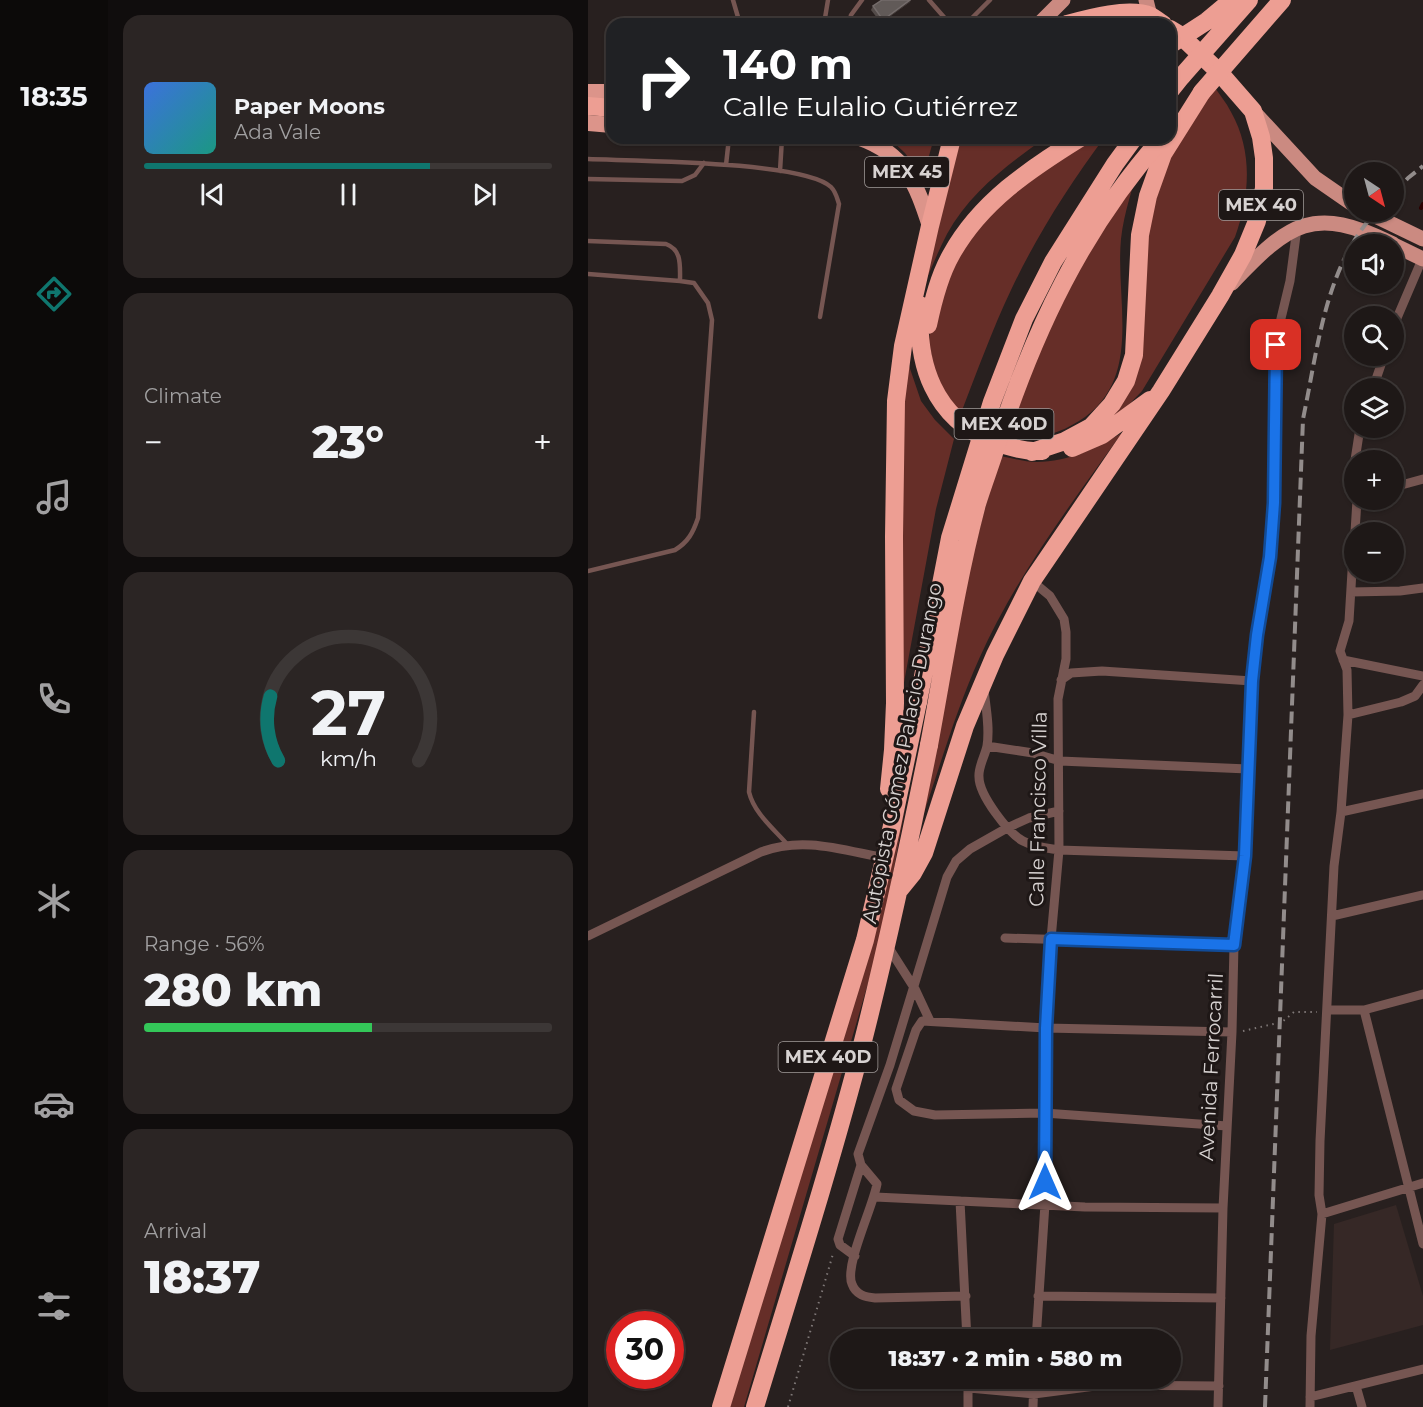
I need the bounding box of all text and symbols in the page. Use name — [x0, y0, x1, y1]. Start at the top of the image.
text: 140 m — [723, 38, 853, 90]
icon: right — [624, 42, 702, 120]
text: 18:35 — [20, 80, 88, 113]
text: Calle Eulalio Gutiérrez — [723, 90, 1018, 123]
text: Paper Moons — [234, 93, 385, 120]
text: Ada Vale — [234, 120, 321, 144]
road number: MEX 45 — [865, 157, 949, 187]
north arrow — [1344, 162, 1404, 222]
map controls — [1344, 162, 1404, 582]
icon: previous — [196, 178, 229, 211]
icon: pause — [332, 178, 365, 211]
icon: next — [468, 178, 501, 211]
road number: MEX 40 — [1219, 190, 1303, 220]
button: sound — [1344, 234, 1404, 294]
icon: directions — [33, 273, 75, 315]
button: search — [1344, 306, 1404, 366]
pin — [1250, 319, 1301, 370]
icon: arrive — [1259, 328, 1292, 361]
button: layers — [1344, 378, 1404, 438]
text: Climate — [144, 384, 222, 408]
road number: MEX 40D — [954, 409, 1054, 439]
text: 23° — [312, 414, 384, 469]
text: − — [144, 422, 163, 462]
text: + — [533, 422, 552, 462]
button: + — [1344, 450, 1404, 510]
icon: music — [33, 476, 75, 518]
button: − — [1344, 522, 1404, 582]
street label: Autopista Gómez Palacio-Durango — [857, 581, 947, 925]
text: 27 — [310, 675, 386, 751]
icon: phone — [33, 678, 75, 720]
street label: Calle Francisco Villa — [1024, 711, 1052, 907]
text: km/h — [319, 745, 377, 771]
icon: climate — [33, 880, 75, 922]
text: Range · 56% — [144, 932, 265, 956]
text: 280 km — [144, 962, 322, 1017]
street label: Avenida Ferrocarril — [1194, 972, 1228, 1162]
road number: MEX 40D — [778, 1042, 878, 1072]
icon: car — [33, 1083, 75, 1125]
position arrow — [1013, 1150, 1077, 1214]
text: Arrival — [144, 1219, 207, 1243]
text: 18:37 — [144, 1249, 260, 1304]
icon: filters — [33, 1285, 75, 1327]
speed limit sign: 30 — [606, 1311, 684, 1389]
text: 18:37 · 2 min · 580 m — [889, 1345, 1123, 1372]

